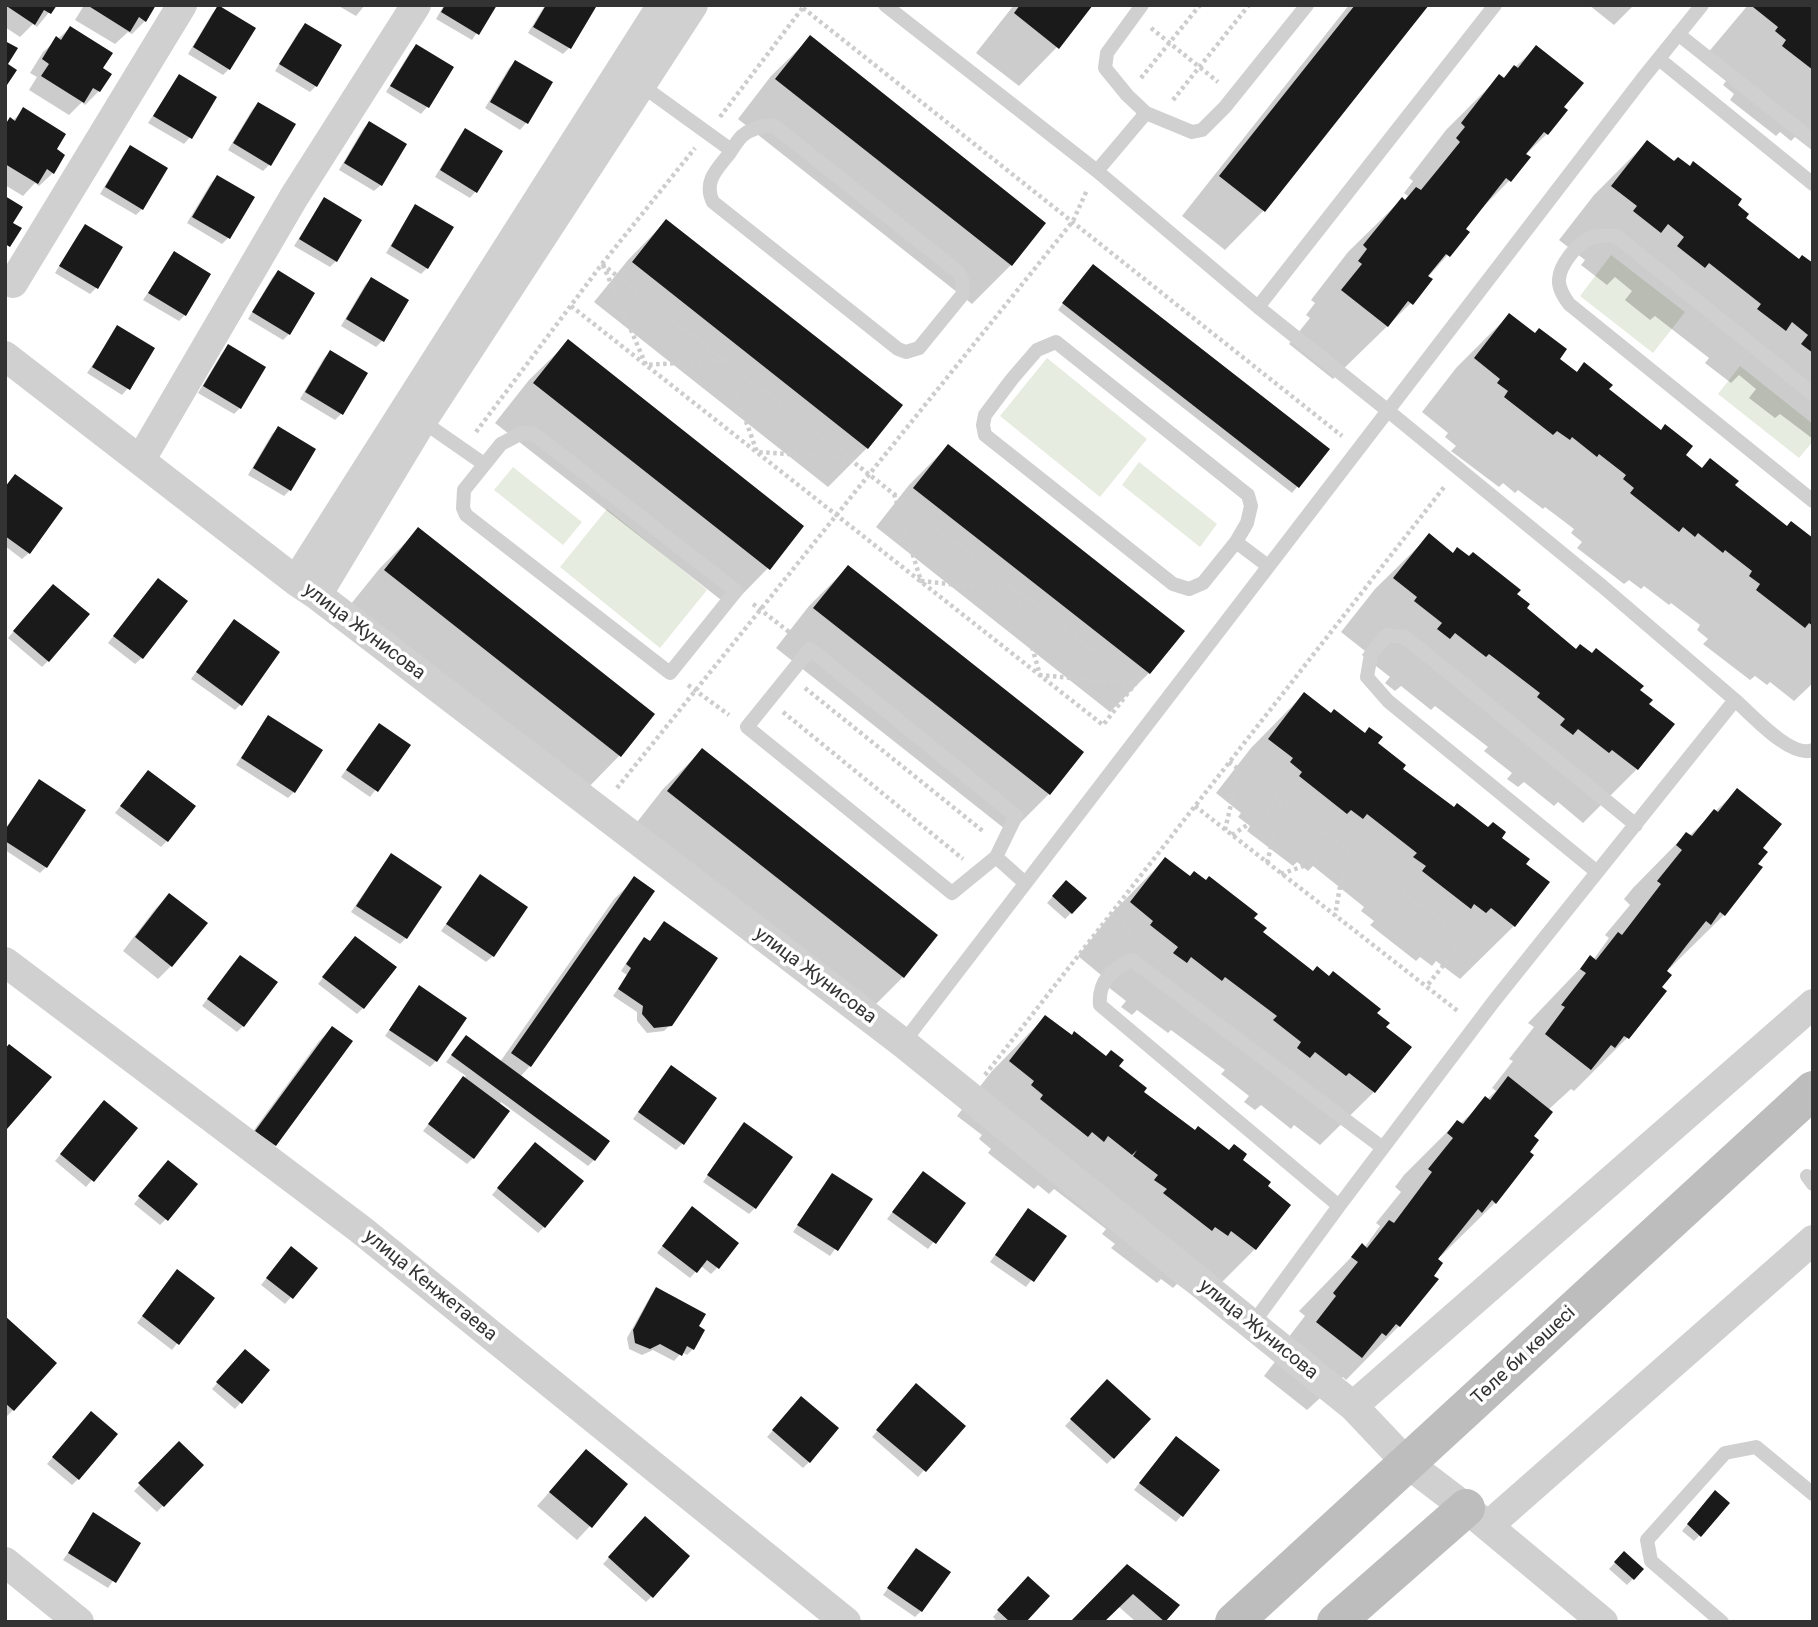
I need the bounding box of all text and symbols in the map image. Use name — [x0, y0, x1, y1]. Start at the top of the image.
street label: улица Жунисова — [299, 579, 429, 685]
street label: улица Жунисова — [750, 923, 880, 1029]
street label: улица Кенжетаева — [359, 1225, 501, 1347]
street label: улица Жунисова — [1194, 1275, 1322, 1385]
street label: Төле би көшесі — [1467, 1302, 1581, 1410]

